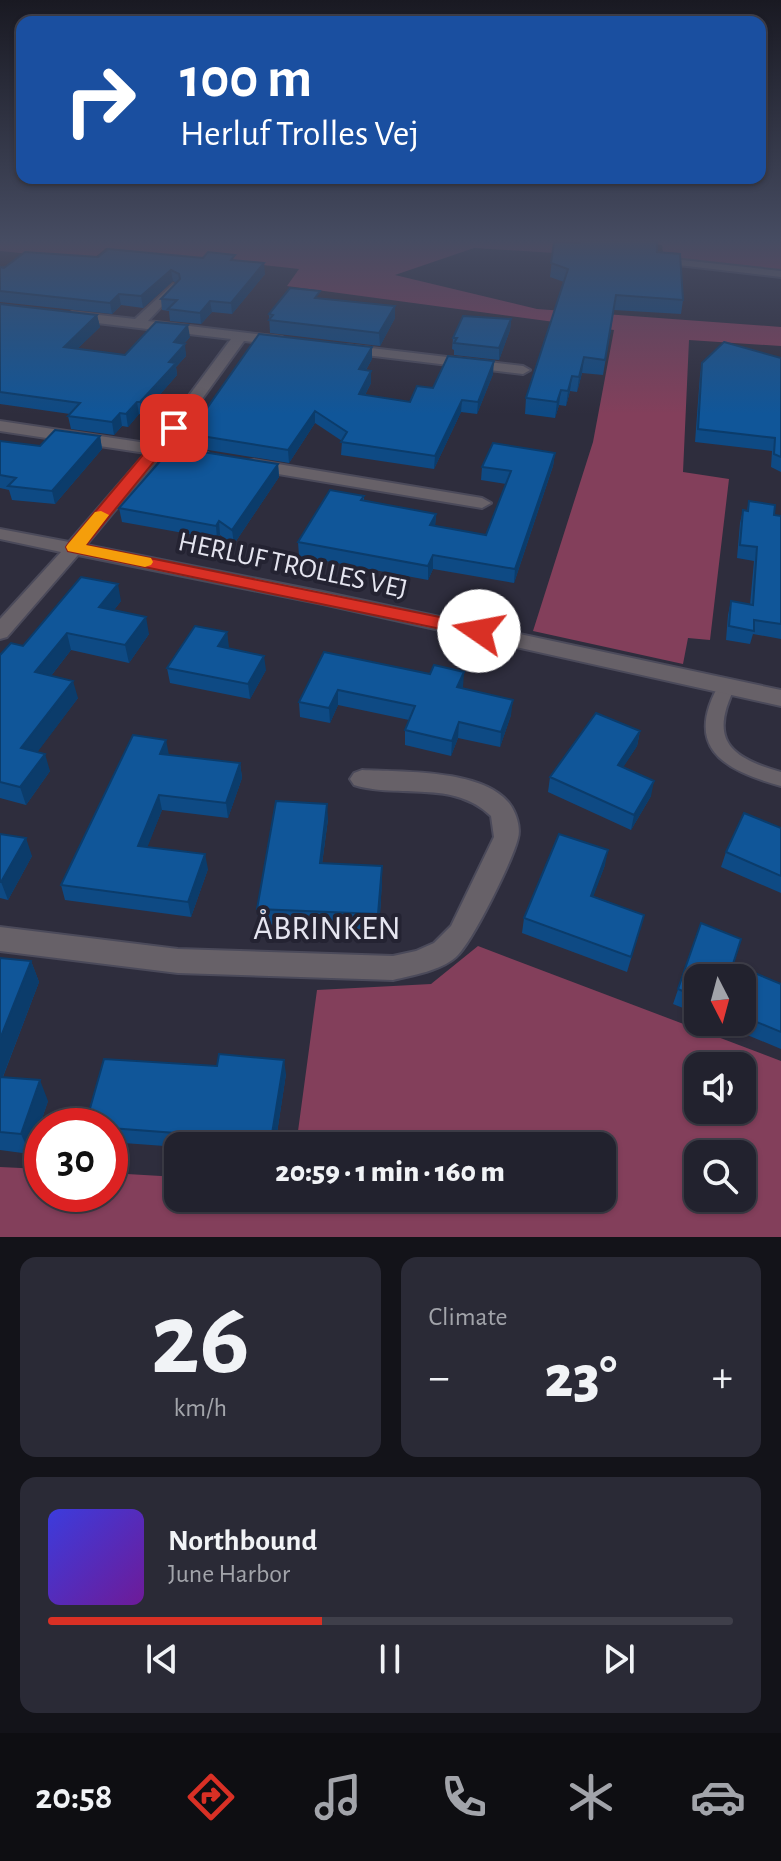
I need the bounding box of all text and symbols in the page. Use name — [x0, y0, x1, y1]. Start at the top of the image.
icon: right — [48, 48, 152, 152]
text: 100 m — [180, 51, 312, 107]
text: Herluf Trolles Vej — [180, 116, 419, 152]
pin — [140, 394, 208, 462]
icon: arrive — [152, 406, 196, 450]
street label: HERLUF TROLLES VEJ — [175, 528, 410, 604]
position arrow — [437, 589, 521, 673]
street label: ÅBRINKEN — [253, 908, 401, 946]
north arrow — [684, 964, 756, 1036]
map controls — [684, 964, 756, 1212]
button: sound — [684, 1052, 756, 1124]
speed limit sign: 30 — [24, 1108, 128, 1212]
button: search — [684, 1140, 756, 1212]
text: 20:59 · 1 min · 160 m — [275, 1157, 505, 1187]
text: 26 — [151, 1289, 250, 1393]
text: Climate — [429, 1304, 507, 1330]
text: 23° — [544, 1348, 617, 1408]
text: − — [429, 1356, 450, 1400]
text: + — [712, 1356, 733, 1400]
text: km/h — [173, 1395, 227, 1421]
text: Northbound — [168, 1526, 317, 1556]
text: June Harbor — [168, 1561, 290, 1587]
icon: previous — [140, 1637, 184, 1681]
icon: pause — [368, 1637, 412, 1681]
icon: next — [597, 1637, 641, 1681]
icon: directions — [183, 1769, 239, 1825]
icon: music — [310, 1769, 366, 1825]
icon: phone — [436, 1769, 492, 1825]
icon: climate — [563, 1769, 619, 1825]
icon: car — [690, 1769, 746, 1825]
text: 20:58 — [35, 1779, 113, 1815]

